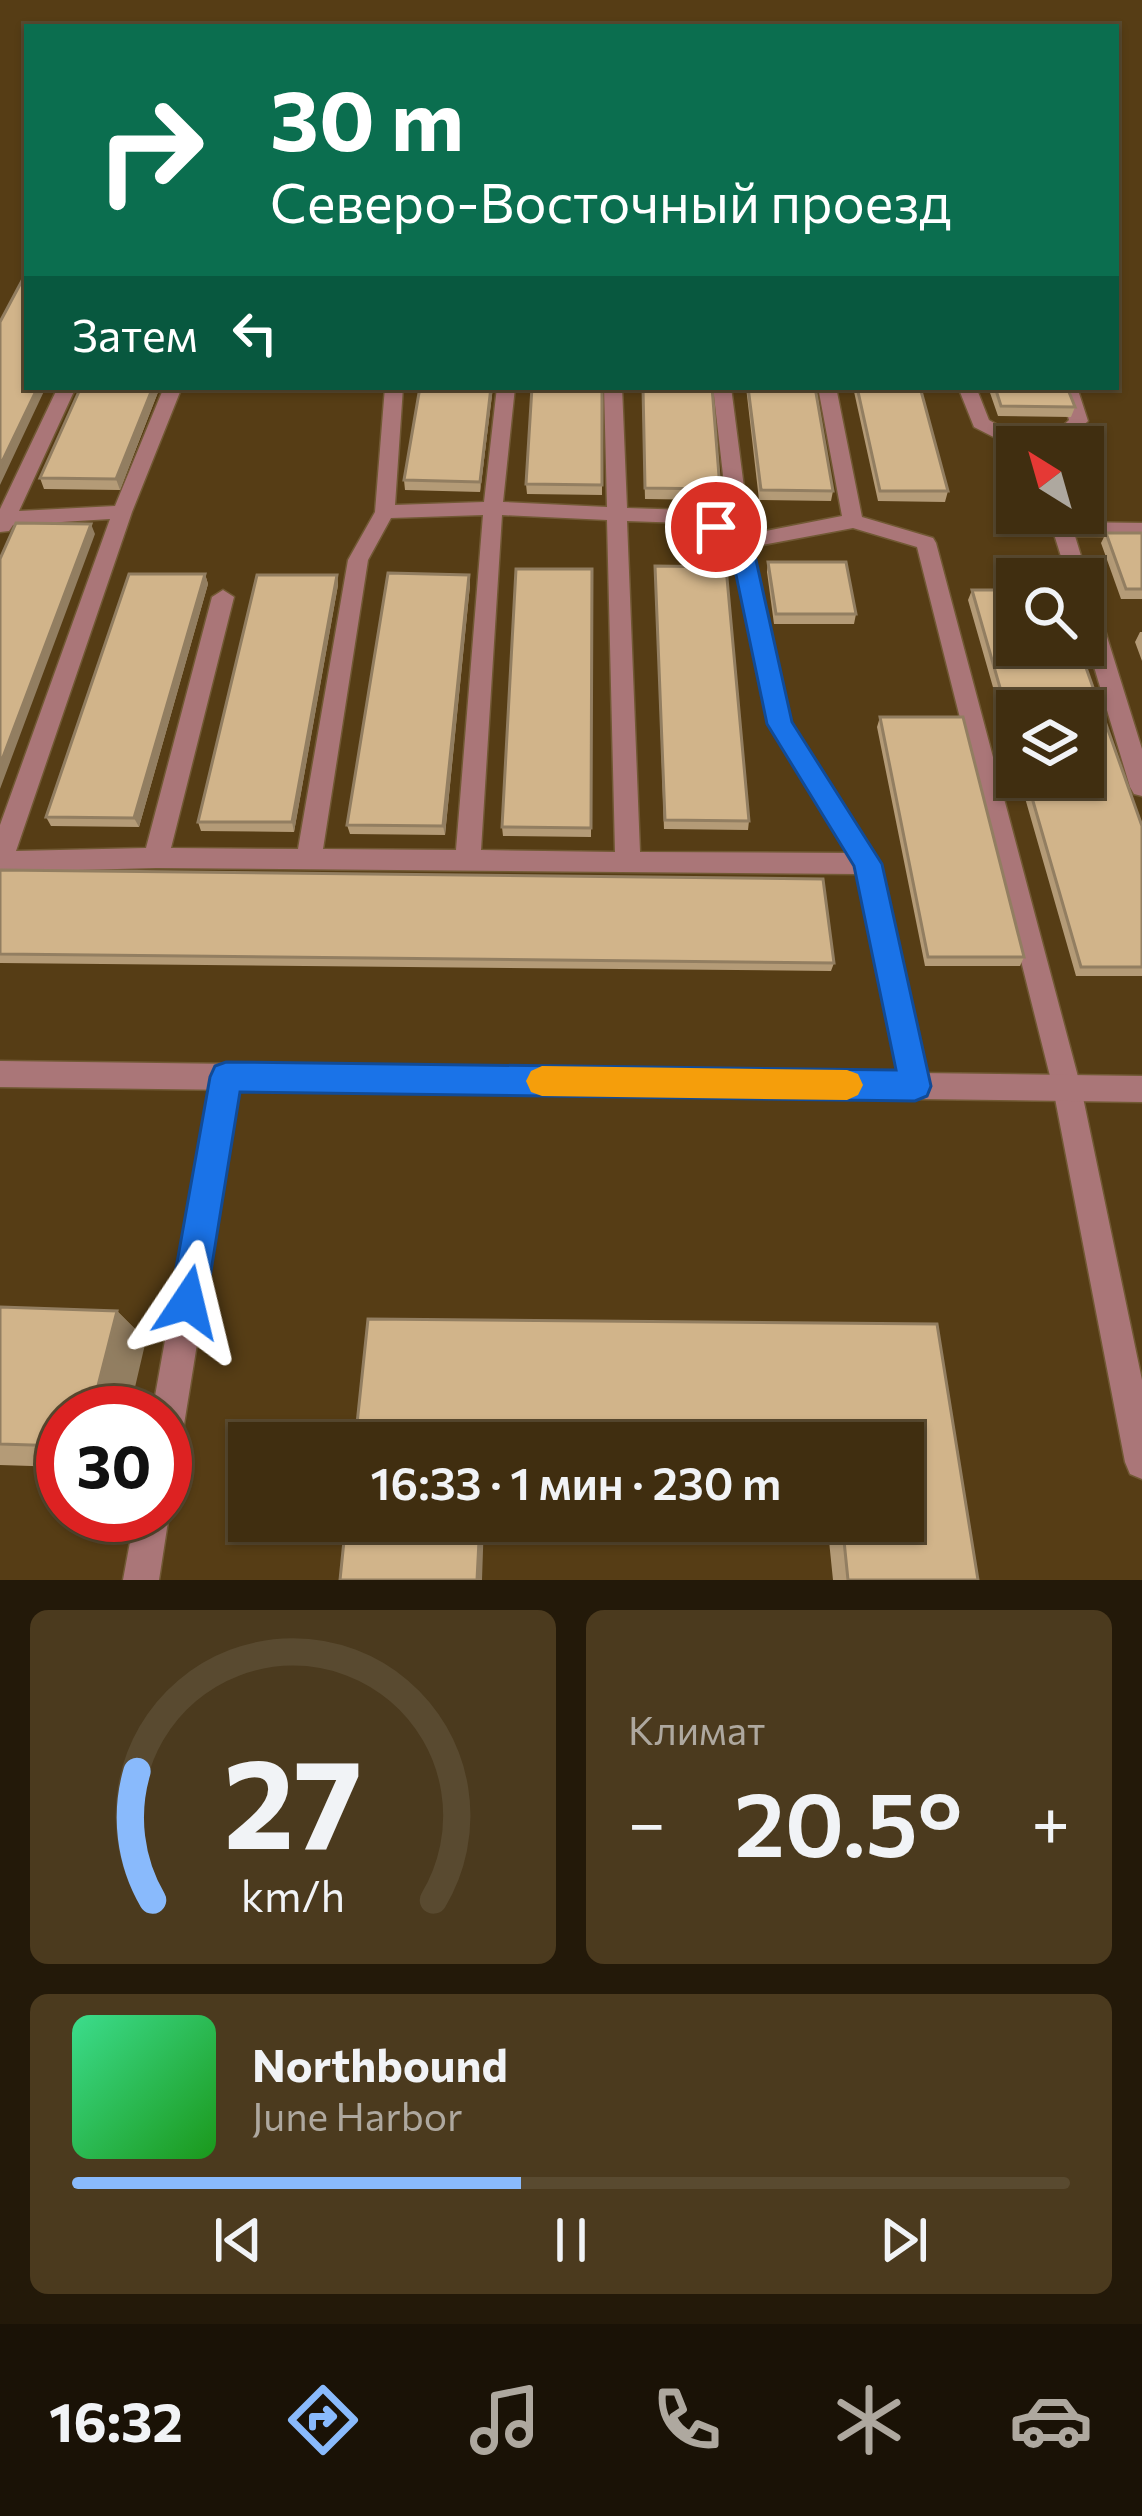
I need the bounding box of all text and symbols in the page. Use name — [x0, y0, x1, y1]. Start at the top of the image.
text: 30 m — [270, 66, 464, 168]
icon: right — [72, 72, 228, 228]
text: Северо-Восточный проезд — [270, 168, 951, 234]
icon: left — [222, 300, 288, 366]
text: Затем — [72, 306, 198, 361]
north arrow — [996, 426, 1104, 534]
map controls — [996, 426, 1104, 798]
pin — [665, 476, 767, 578]
icon: arrive — [683, 494, 749, 560]
button: search — [996, 558, 1104, 666]
button: layers — [996, 690, 1104, 798]
position arrow — [125, 1239, 251, 1365]
speed limit sign: 30 — [36, 1386, 192, 1542]
text: 16:33 · 1 мин · 230 m — [371, 1454, 781, 1509]
text: Климат — [628, 1705, 765, 1753]
text: 27 — [224, 1722, 362, 1875]
text: 20.5° — [734, 1765, 962, 1876]
text: − — [628, 1780, 666, 1861]
text: + — [1031, 1780, 1070, 1861]
text: km/h — [241, 1868, 345, 1921]
text: Northbound — [252, 2036, 508, 2091]
text: June Harbor — [252, 2091, 463, 2139]
icon: previous — [205, 2207, 271, 2273]
icon: pause — [538, 2207, 604, 2273]
icon: next — [871, 2207, 937, 2273]
icon: directions — [281, 2378, 365, 2462]
icon: music — [463, 2378, 547, 2462]
icon: phone — [645, 2378, 729, 2462]
icon: climate — [827, 2378, 911, 2462]
icon: car — [1009, 2378, 1093, 2462]
text: 16:32 — [49, 2387, 183, 2453]

